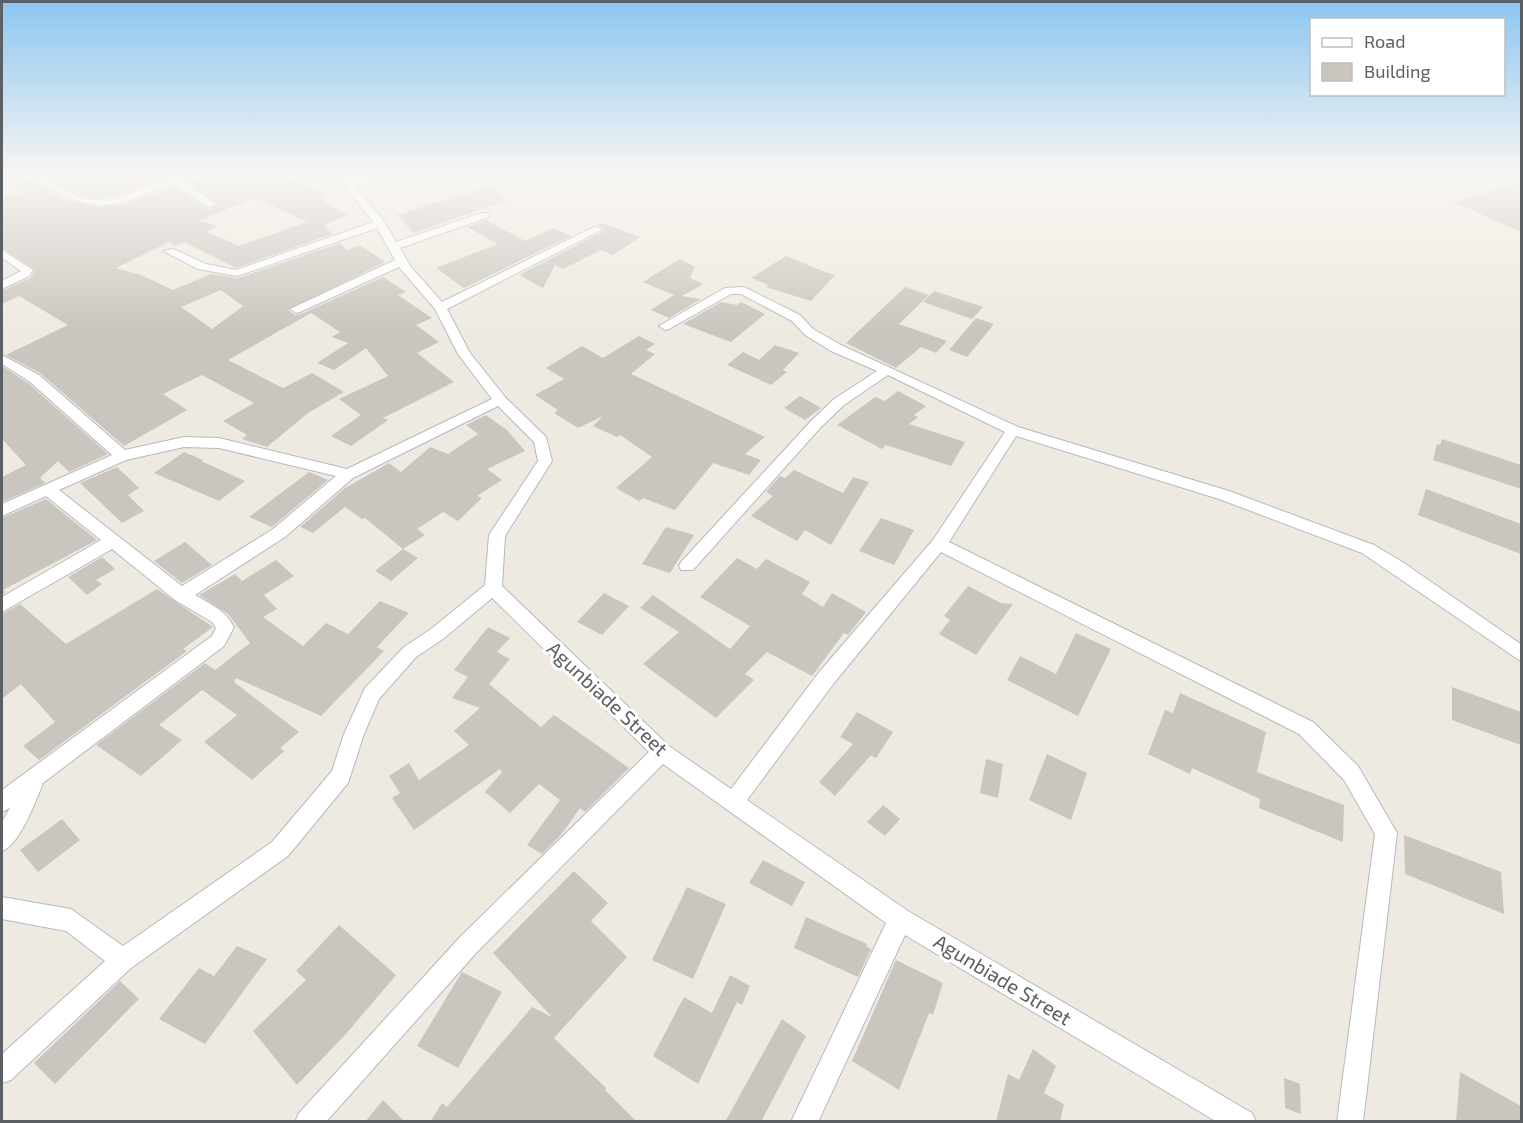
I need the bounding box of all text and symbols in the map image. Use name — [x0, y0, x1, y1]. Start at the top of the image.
legend — [1310, 18, 1505, 96]
text: Road — [1364, 30, 1405, 52]
text: Building — [1364, 60, 1431, 82]
street label: Agunbiade Street — [543, 636, 674, 760]
street label: Agunbiade Street — [930, 928, 1076, 1030]

